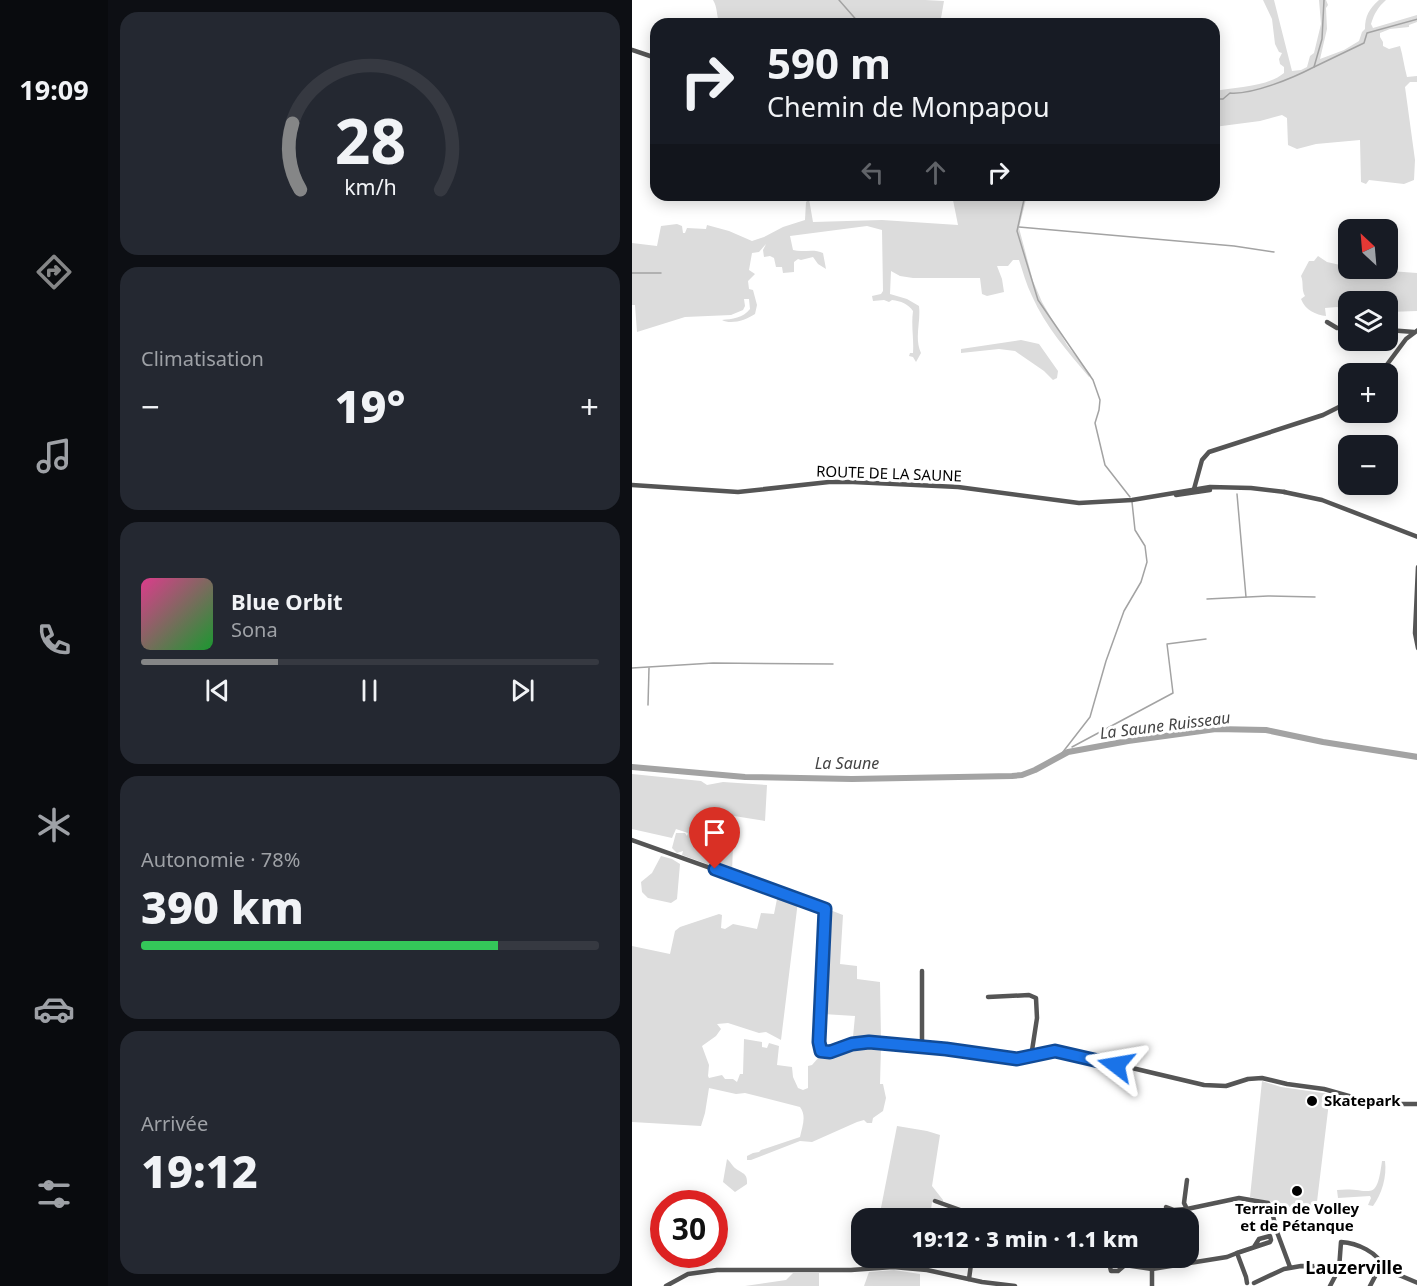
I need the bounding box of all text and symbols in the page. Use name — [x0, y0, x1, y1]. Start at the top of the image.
text: 590 m — [767, 34, 891, 91]
icon: right — [668, 42, 746, 120]
text: 19:09 — [19, 71, 89, 108]
text: Chemin de Monpapou — [767, 88, 1050, 125]
text: 28 — [334, 98, 406, 183]
icon: left — [856, 156, 889, 189]
icon: ahead — [919, 156, 952, 189]
icon: right — [982, 156, 1015, 189]
text: km/h — [344, 173, 396, 202]
north arrow — [1338, 219, 1398, 279]
map controls — [1338, 219, 1398, 495]
icon: directions — [33, 251, 75, 293]
button: layers — [1338, 291, 1398, 351]
text: Climatisation — [141, 345, 264, 372]
button: + — [1338, 363, 1398, 423]
text: 19° — [334, 375, 406, 436]
text: − — [141, 384, 160, 429]
text: + — [580, 384, 599, 429]
icon: music — [33, 435, 75, 477]
button: − — [1338, 435, 1398, 495]
street label: ROUTE DE LA SAUNE — [816, 460, 962, 486]
text: Blue Orbit — [231, 586, 343, 616]
text: Sona — [231, 616, 278, 643]
icon: phone — [33, 619, 75, 661]
icon: previous — [201, 674, 234, 707]
icon: pause — [353, 674, 386, 707]
icon: next — [506, 674, 539, 707]
water label: La Saune Ruisseau — [1098, 706, 1232, 744]
water label: La Saune — [815, 752, 879, 774]
icon: climate — [33, 804, 75, 846]
pin — [689, 807, 740, 869]
icon: arrive — [698, 816, 731, 849]
text: Autonomie · 78% — [141, 846, 300, 873]
text: 390 km — [141, 876, 304, 937]
icon: car — [33, 988, 75, 1030]
position arrow — [1084, 1033, 1148, 1097]
place label: Skatepark — [1324, 1090, 1401, 1110]
marker: Skatepark — [1305, 1094, 1319, 1108]
text: Arrivée — [141, 1110, 208, 1137]
text: 19:12 — [141, 1140, 258, 1201]
icon: filters — [33, 1173, 75, 1215]
marker: Terrain de Volley et de Pétanque — [1290, 1184, 1304, 1198]
speed limit sign: 30 — [650, 1190, 728, 1268]
place label: Terrain de Volley et de Pétanque — [1235, 1198, 1359, 1235]
text: 19:12 · 3 min · 1.1 km — [911, 1223, 1139, 1253]
district label: Lauzerville — [1305, 1255, 1403, 1279]

